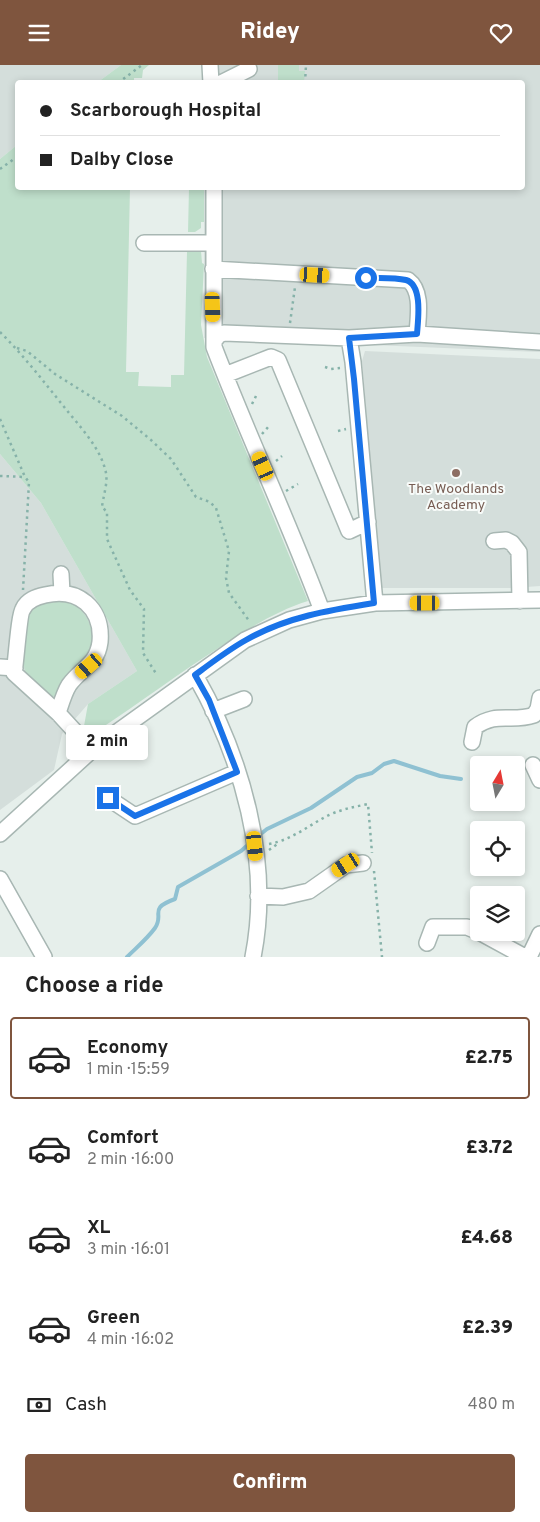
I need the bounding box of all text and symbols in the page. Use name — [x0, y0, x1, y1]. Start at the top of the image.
icon: menu — [25, 19, 53, 47]
text: Ridey — [240, 19, 300, 46]
icon: heart — [487, 19, 515, 47]
text: Scarborough Hospital — [70, 99, 261, 123]
text: Dalby Close — [70, 148, 174, 172]
car — [299, 267, 330, 283]
route start — [355, 267, 377, 289]
car — [204, 292, 221, 322]
car — [250, 449, 275, 483]
marker: The Woodlands Academy — [450, 467, 462, 479]
place label: The Woodlands Academy — [408, 481, 504, 514]
car — [410, 596, 440, 611]
car — [72, 650, 105, 682]
callout: 2 min — [67, 725, 149, 761]
text: 2 min — [86, 732, 128, 752]
north arrow — [470, 756, 525, 811]
map controls — [470, 756, 525, 941]
route end — [97, 787, 119, 809]
button: locate — [470, 821, 525, 876]
car — [245, 830, 264, 862]
car — [329, 851, 362, 879]
button: layers — [470, 886, 525, 941]
text: Choose a ride — [25, 973, 163, 1000]
icon: car — [27, 1036, 72, 1081]
text: Economy — [87, 1036, 168, 1060]
text: £2.75 — [465, 1046, 513, 1070]
text: 1 min · 15:59 — [87, 1060, 170, 1080]
icon: car — [27, 1126, 72, 1171]
text: Comfort — [87, 1126, 159, 1150]
text: £3.72 — [466, 1136, 513, 1160]
text: 2 min · 16:00 — [87, 1150, 174, 1170]
icon: car — [27, 1216, 72, 1261]
text: XL — [87, 1216, 110, 1240]
text: £4.68 — [461, 1226, 513, 1250]
text: 3 min · 16:01 — [87, 1240, 170, 1260]
icon: car — [27, 1306, 72, 1351]
text: Green — [87, 1306, 140, 1330]
text: £2.39 — [462, 1316, 513, 1340]
text: 4 min · 16:02 — [87, 1330, 174, 1350]
icon: cash — [25, 1391, 53, 1419]
text: Cash — [65, 1393, 107, 1417]
text: 480 m — [468, 1395, 515, 1415]
button: Confirm — [25, 1454, 515, 1512]

